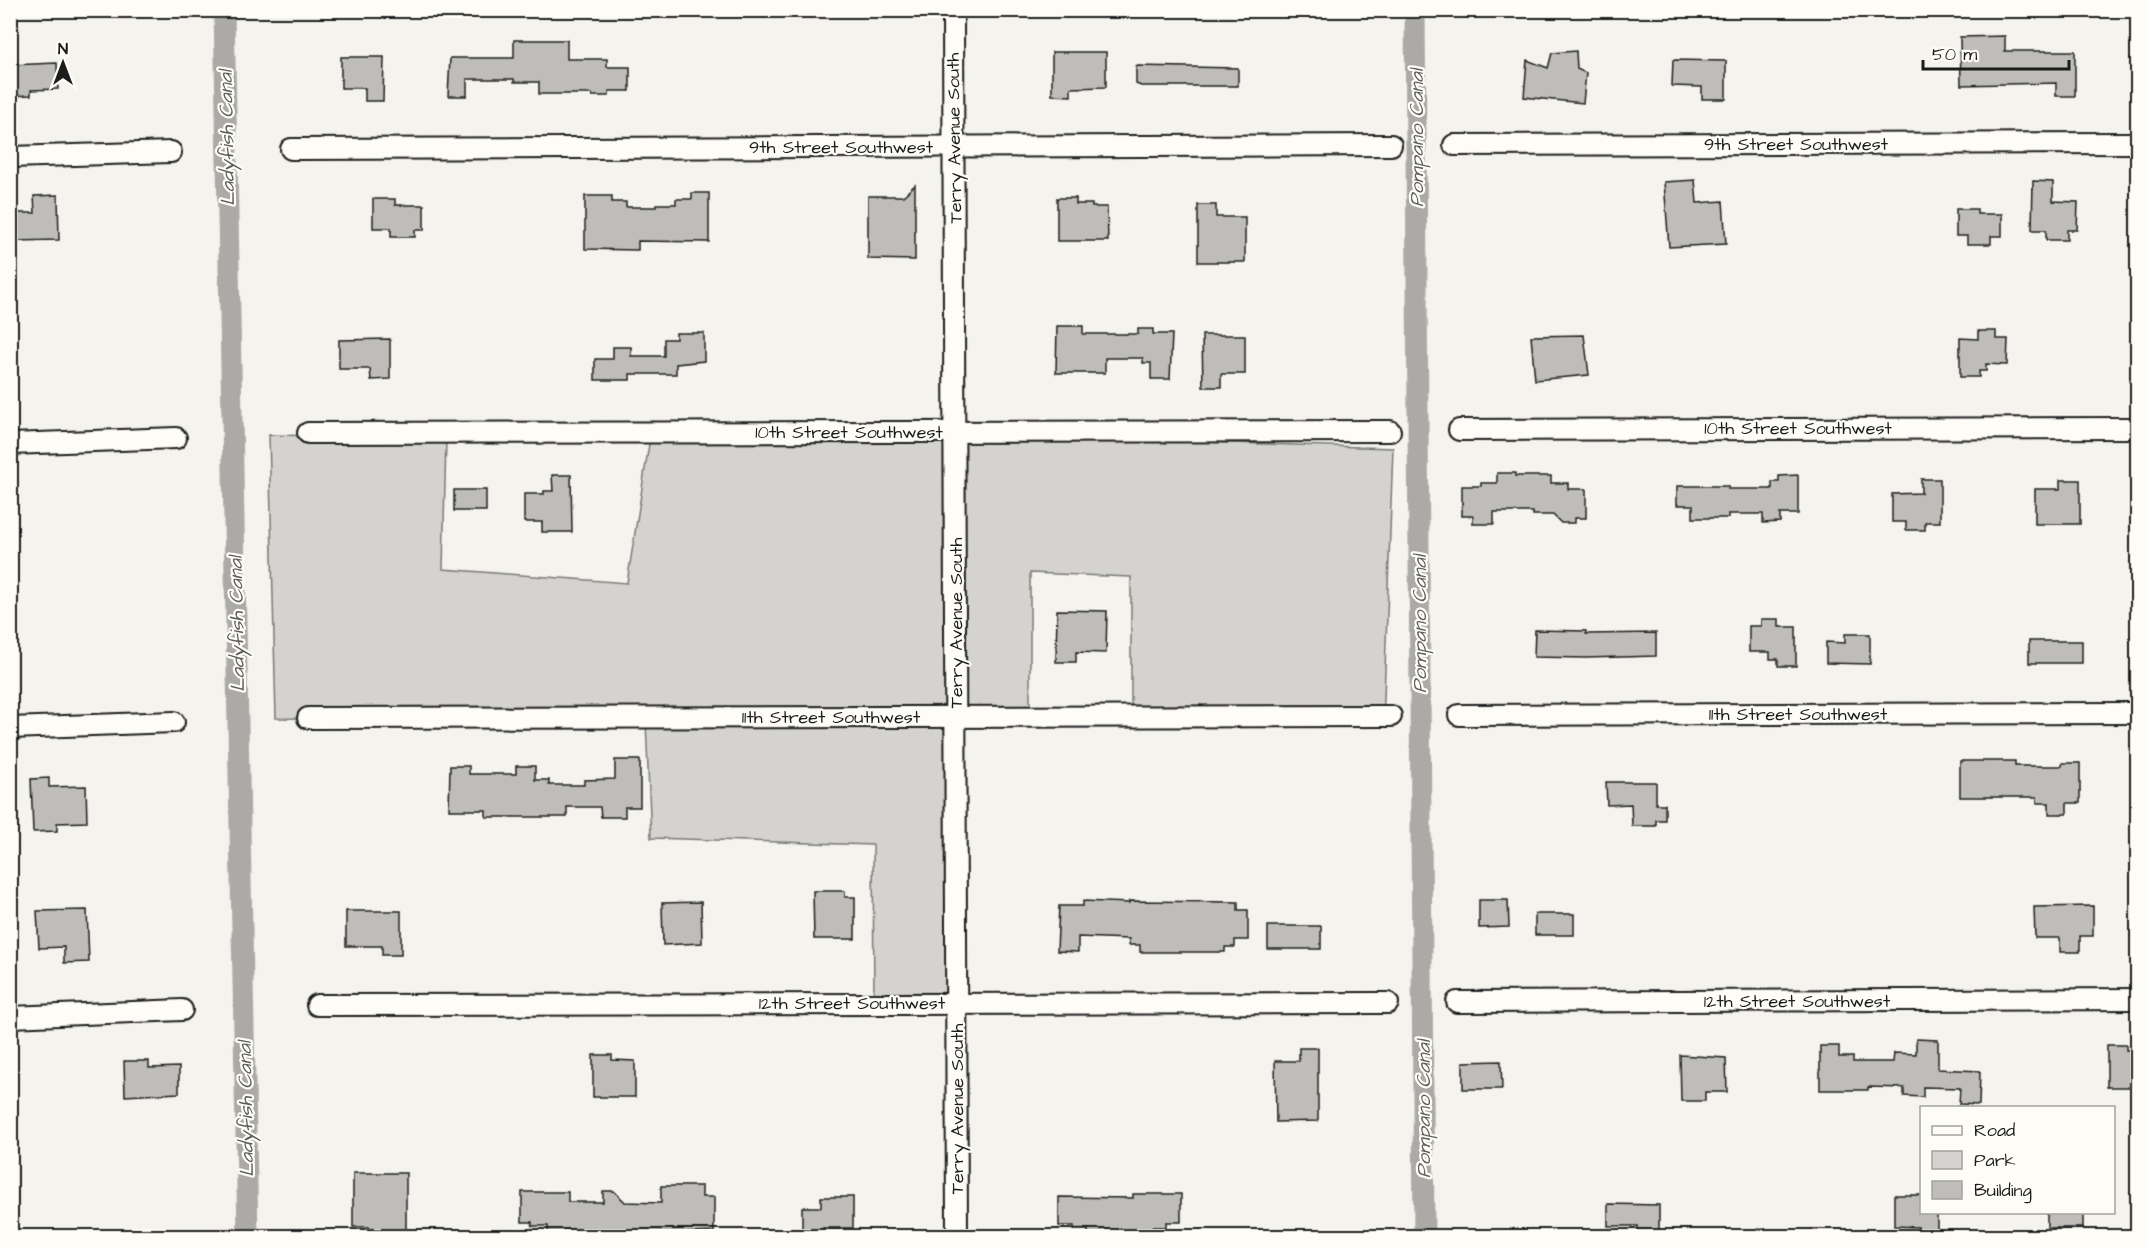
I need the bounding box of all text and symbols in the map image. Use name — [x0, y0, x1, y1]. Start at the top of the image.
north arrow — [33, 33, 93, 93]
scale bar — [1923, 33, 2068, 71]
text: N — [58, 38, 68, 60]
text: 50 m — [1932, 42, 1977, 67]
street label: Terry Avenue South — [941, 52, 969, 224]
water label: Pompano Canal — [1403, 66, 1431, 207]
water label: Ladyfish Canal — [212, 67, 243, 206]
street label: 9th Street Southwest — [1704, 132, 1889, 157]
street label: 9th Street Southwest — [749, 135, 934, 160]
street label: 10th Street Southwest — [1704, 416, 1892, 441]
street label: 10th Street Southwest — [755, 420, 943, 445]
street label: Terry Avenue South — [944, 538, 970, 708]
water label: Pompano Canal — [1406, 552, 1434, 693]
water label: Ladyfish Canal — [222, 553, 253, 692]
street label: 11th Street Southwest — [1709, 702, 1888, 727]
street label: 11th Street Southwest — [742, 705, 921, 730]
street label: 12th Street Southwest — [1704, 989, 1891, 1014]
street label: 12th Street Southwest — [759, 991, 946, 1016]
street label: Terry Avenue South — [945, 1024, 971, 1194]
water label: Pompano Canal — [1410, 1037, 1438, 1178]
water label: Ladyfish Canal — [231, 1038, 262, 1177]
legend — [1920, 1106, 2115, 1214]
text: Road — [1974, 1118, 2015, 1143]
text: Park — [1974, 1148, 2016, 1173]
text: Building — [1974, 1178, 2032, 1204]

